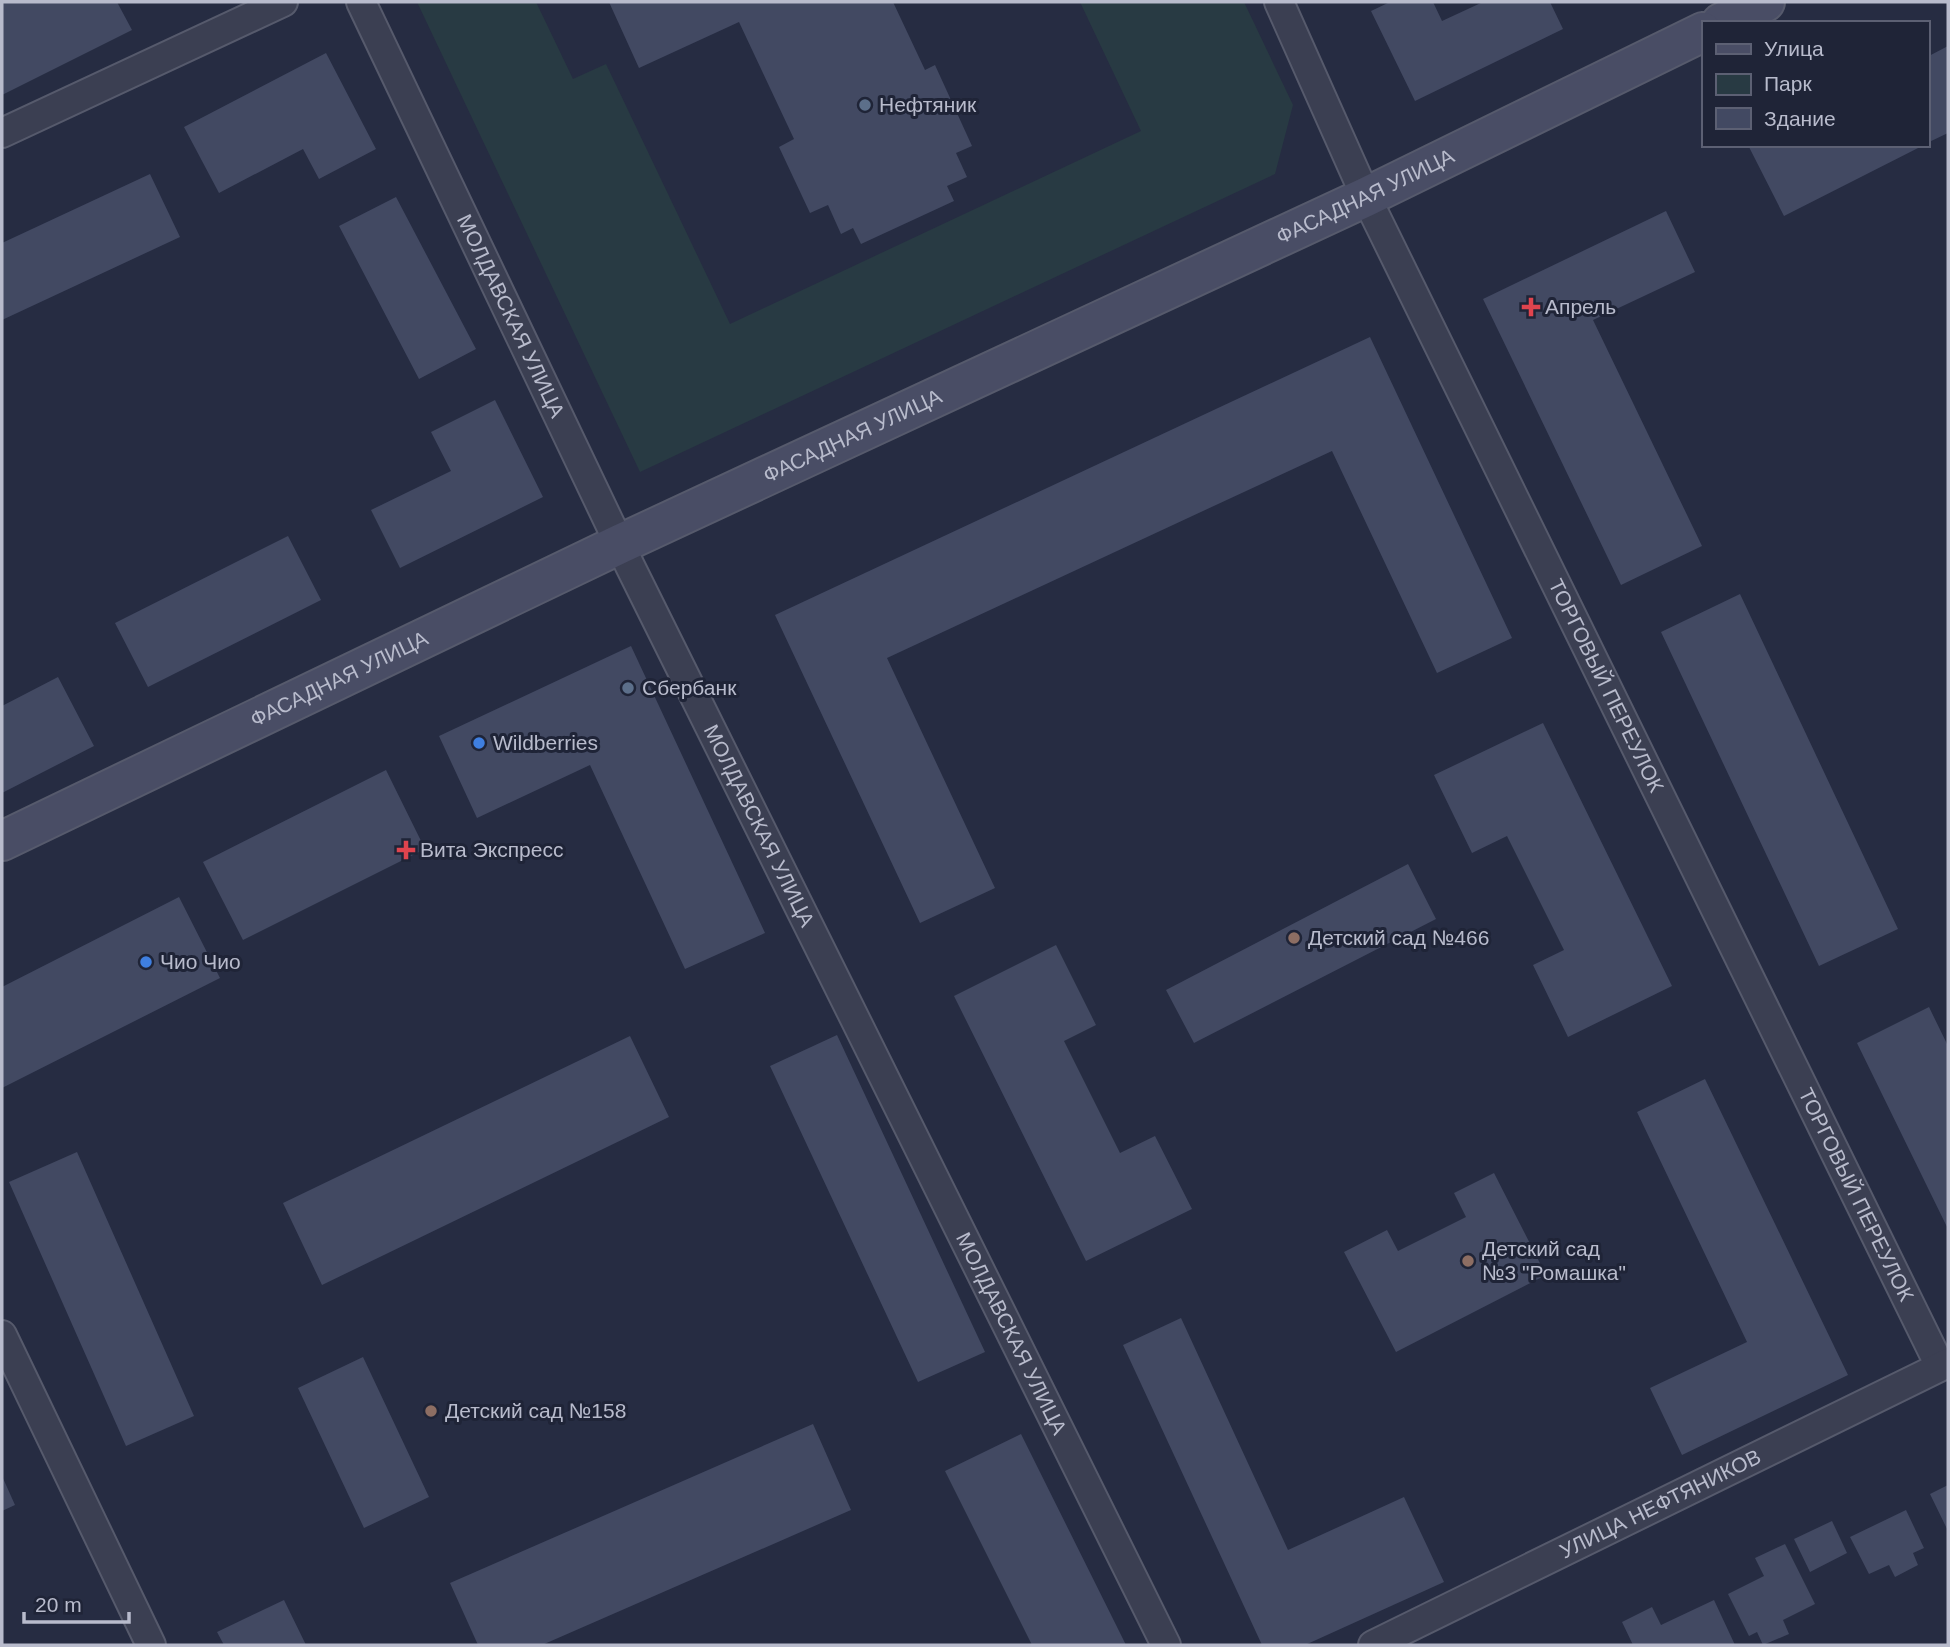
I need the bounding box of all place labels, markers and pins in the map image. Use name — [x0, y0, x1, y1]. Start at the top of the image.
place label: Нефтяник — [879, 93, 977, 116]
marker: Нефтяник — [857, 97, 873, 113]
place label: Апрель — [1545, 295, 1616, 318]
marker: Апрель — [1523, 299, 1539, 315]
place label: Сбербанк — [642, 676, 737, 699]
marker: Сбербанк — [620, 680, 636, 696]
place label: Wildberries — [493, 731, 598, 754]
marker: Wildberries — [471, 735, 487, 751]
place label: Вита Экспресс — [420, 838, 563, 861]
marker: Вита Экспресс — [398, 842, 414, 858]
place label: Детский сад №466 — [1308, 926, 1489, 949]
marker: Детский сад №466 — [1286, 930, 1302, 946]
place label: Чио Чио — [160, 950, 241, 973]
marker: Чио Чио — [138, 954, 154, 970]
place label: Детский сад №3 "Ромашка" — [1482, 1237, 1626, 1284]
marker: Детский сад №3 "Ромашка" — [1460, 1253, 1476, 1269]
place label: Детский сад №158 — [445, 1399, 626, 1422]
marker: Детский сад №158 — [423, 1403, 439, 1419]

